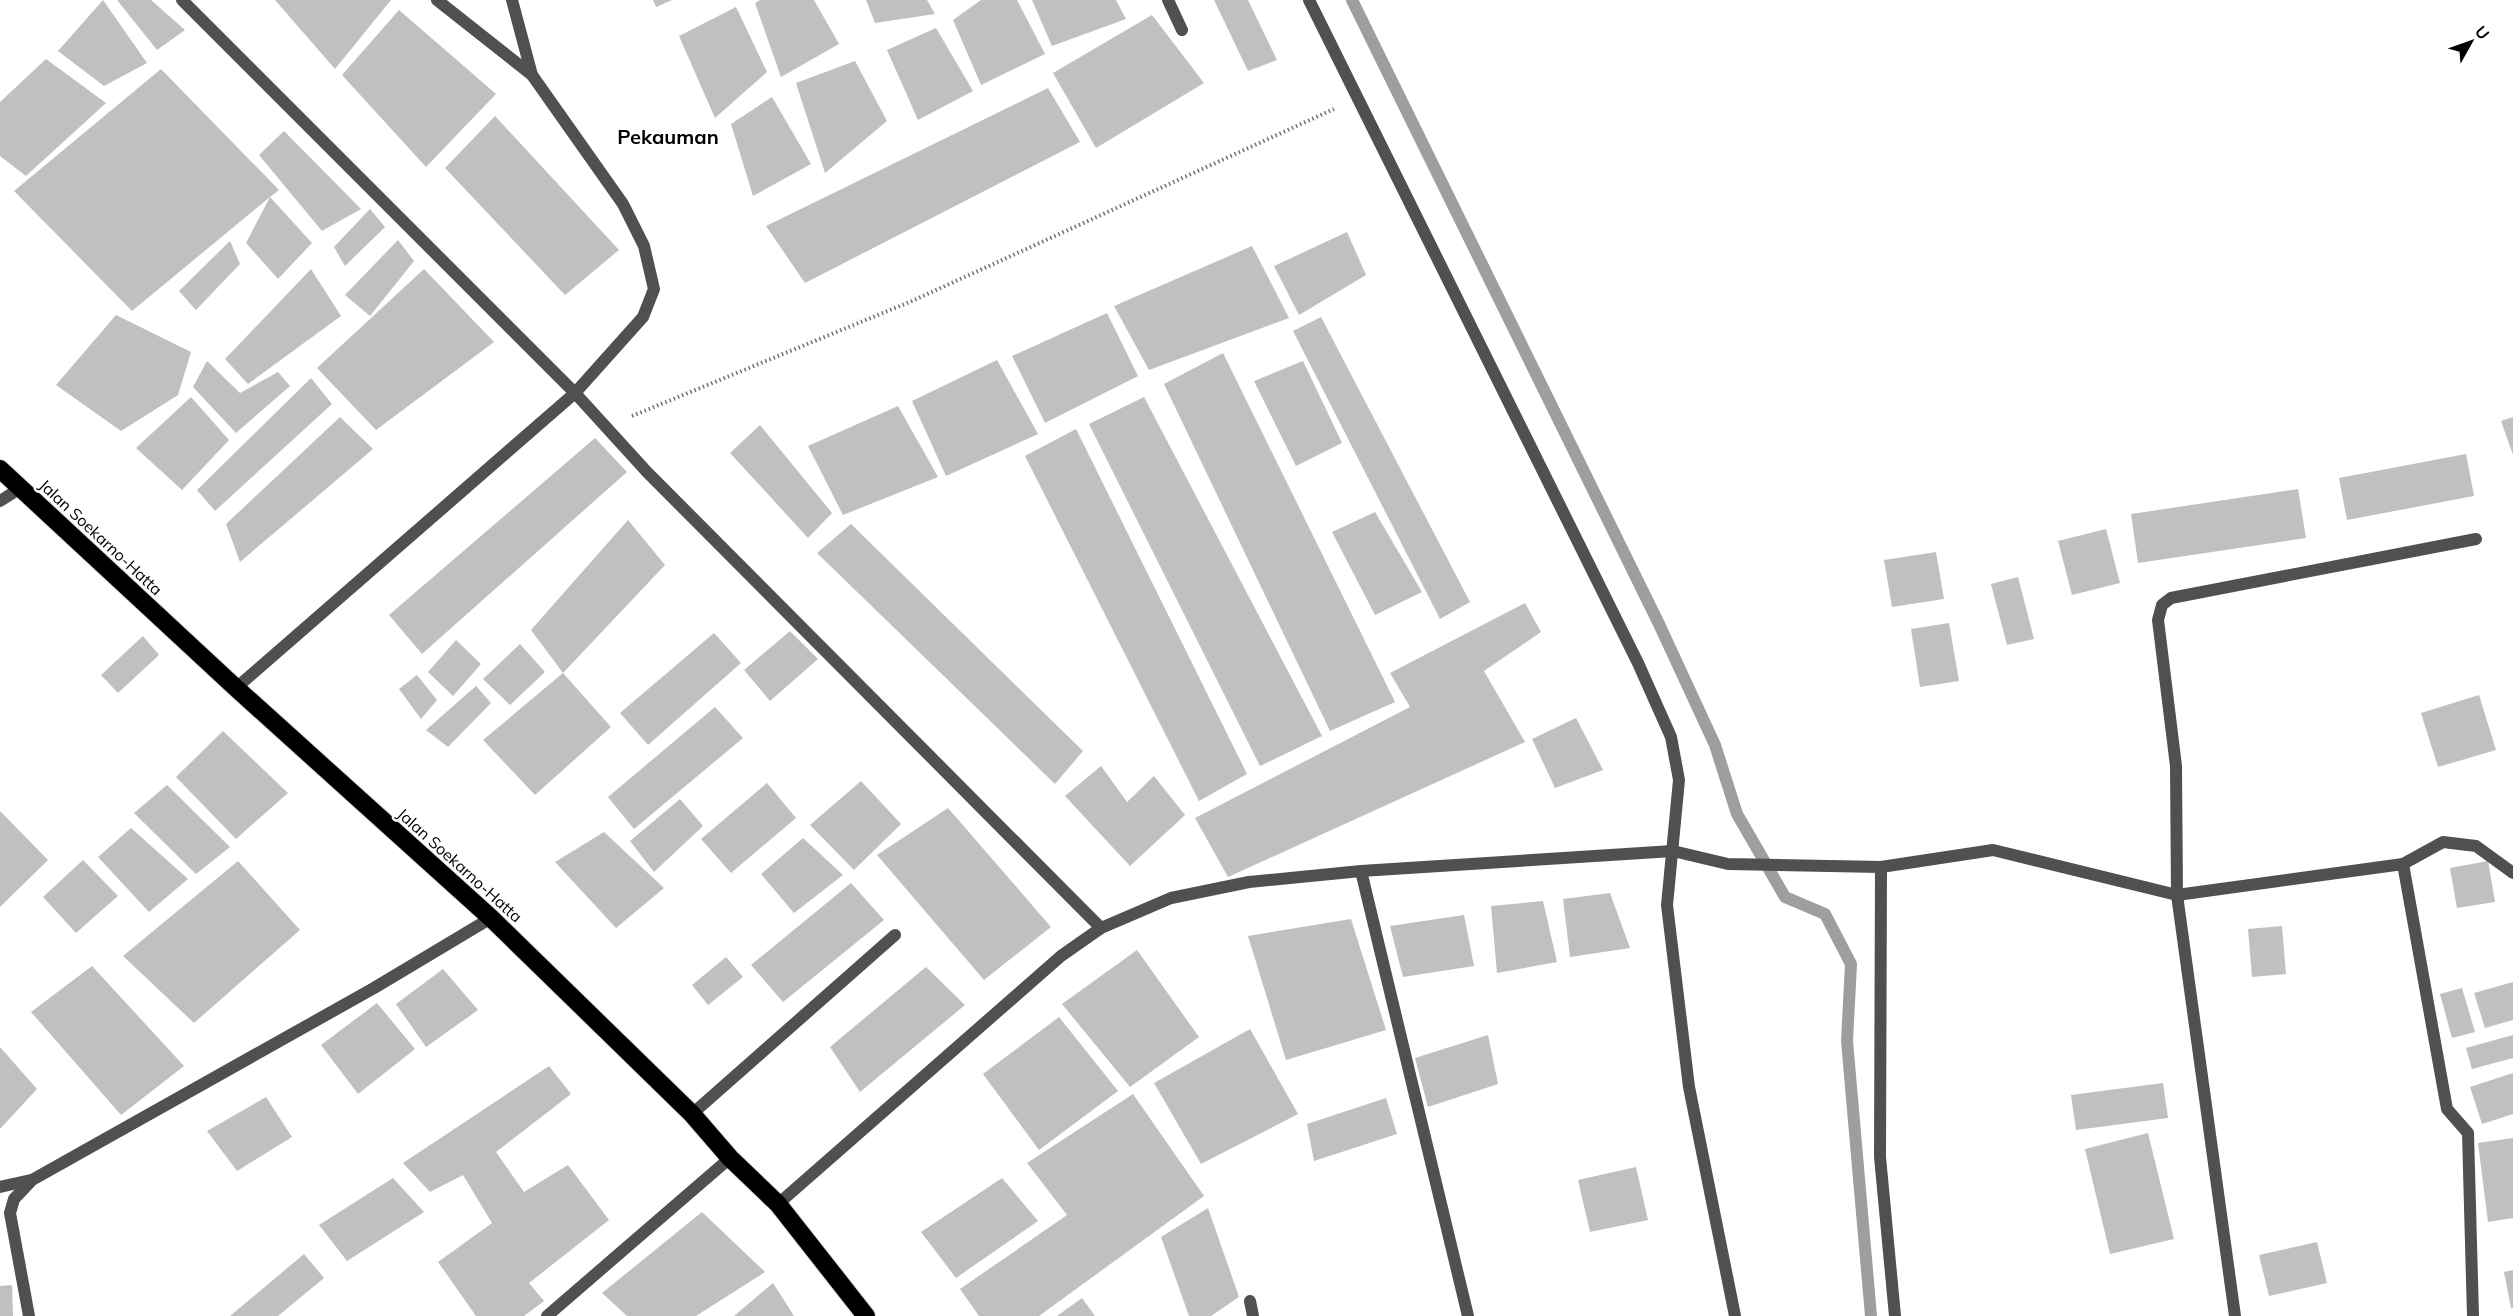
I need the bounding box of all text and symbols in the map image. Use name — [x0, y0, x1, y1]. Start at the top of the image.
north arrow — [2441, 12, 2501, 72]
text: U — [2471, 21, 2494, 43]
district label: Pekauman — [617, 124, 719, 149]
street label: Jalan Soekarno-Hatta — [35, 475, 167, 599]
street label: Jalan Soekarno-Hatta — [393, 804, 527, 926]

